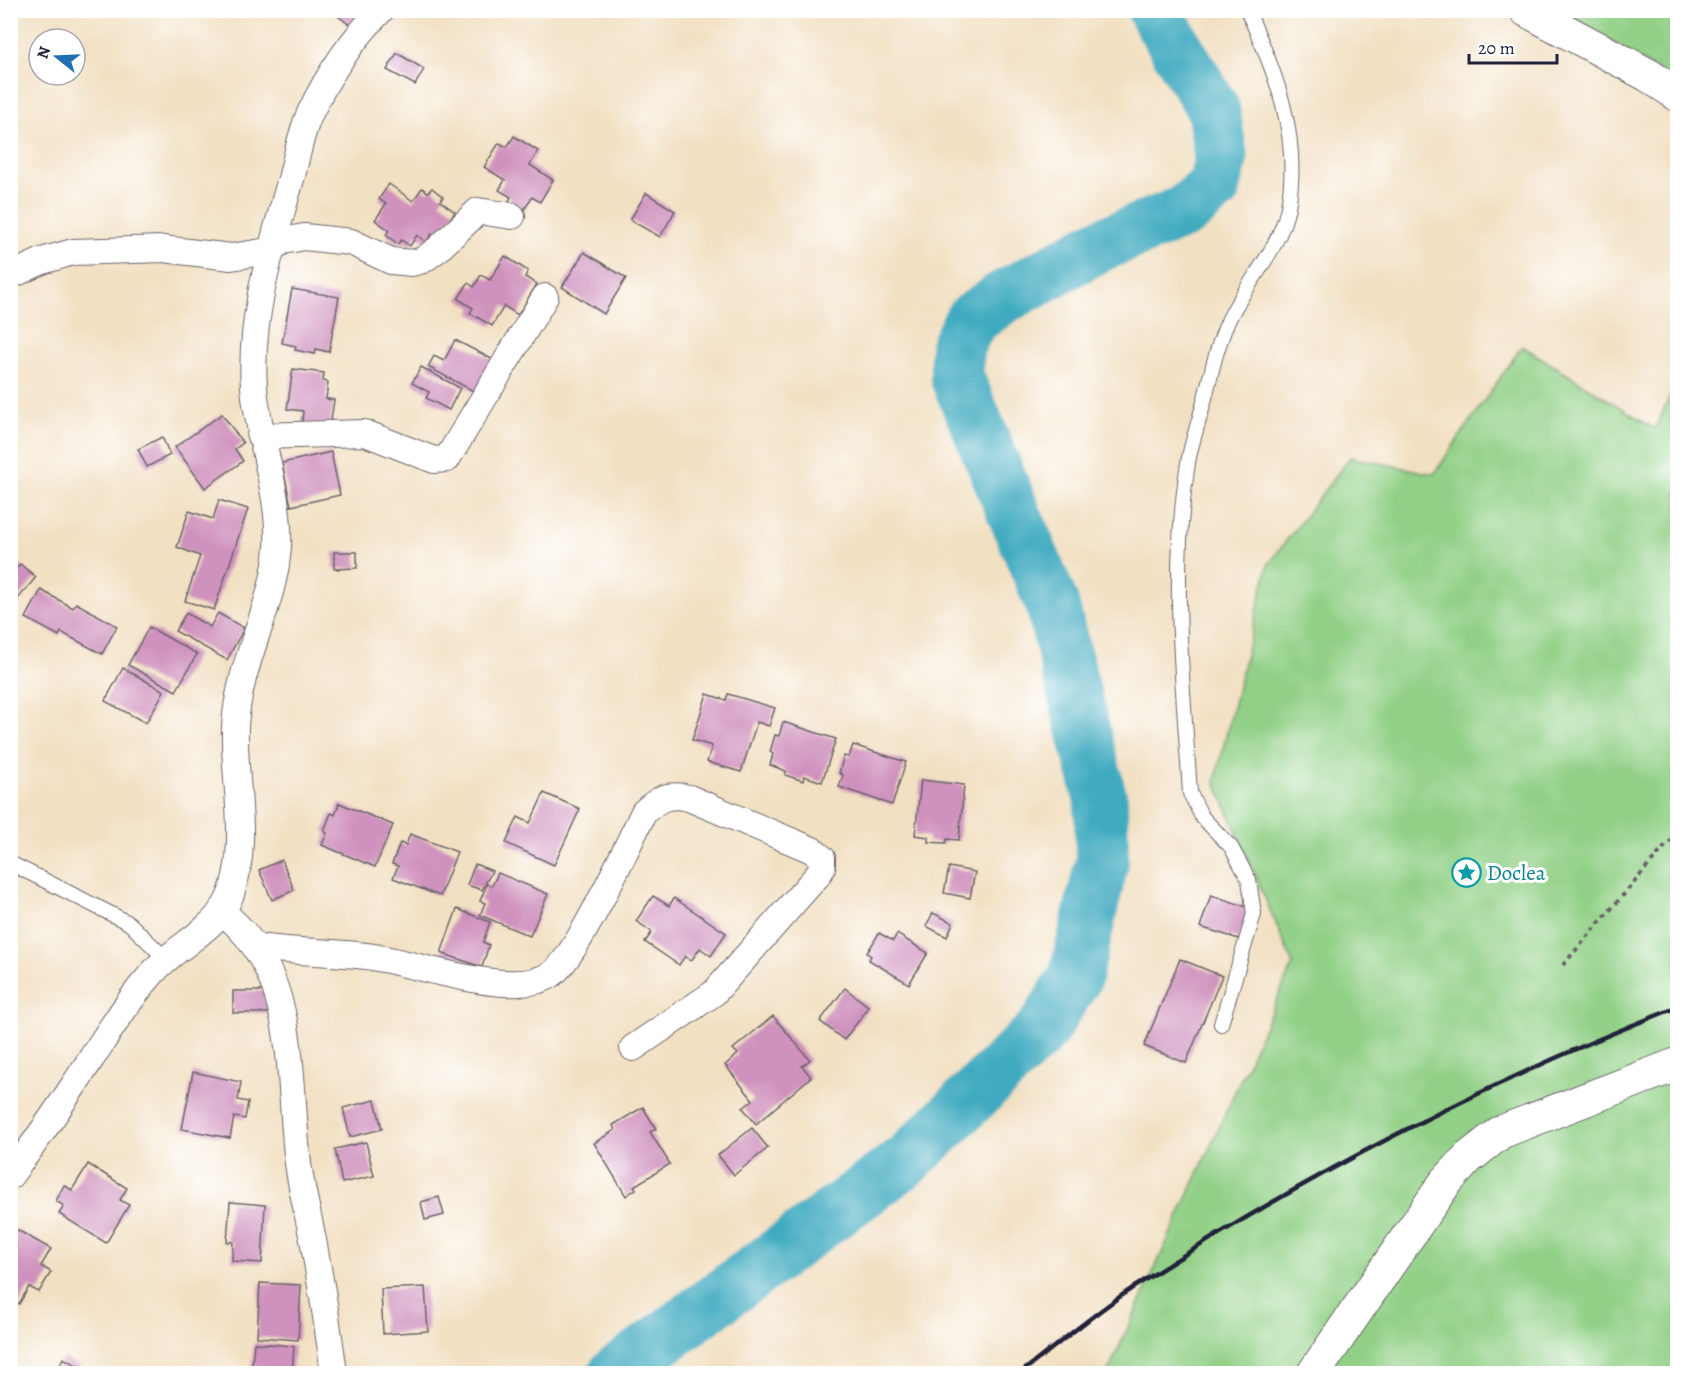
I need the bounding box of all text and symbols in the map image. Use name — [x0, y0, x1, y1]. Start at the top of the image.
north arrow — [27, 27, 87, 87]
scale bar — [1469, 27, 1558, 65]
text: 20 m — [1478, 36, 1515, 60]
text: N — [31, 43, 56, 62]
place icon: Doclea — [1450, 857, 1482, 889]
place label: Doclea — [1487, 859, 1546, 887]

